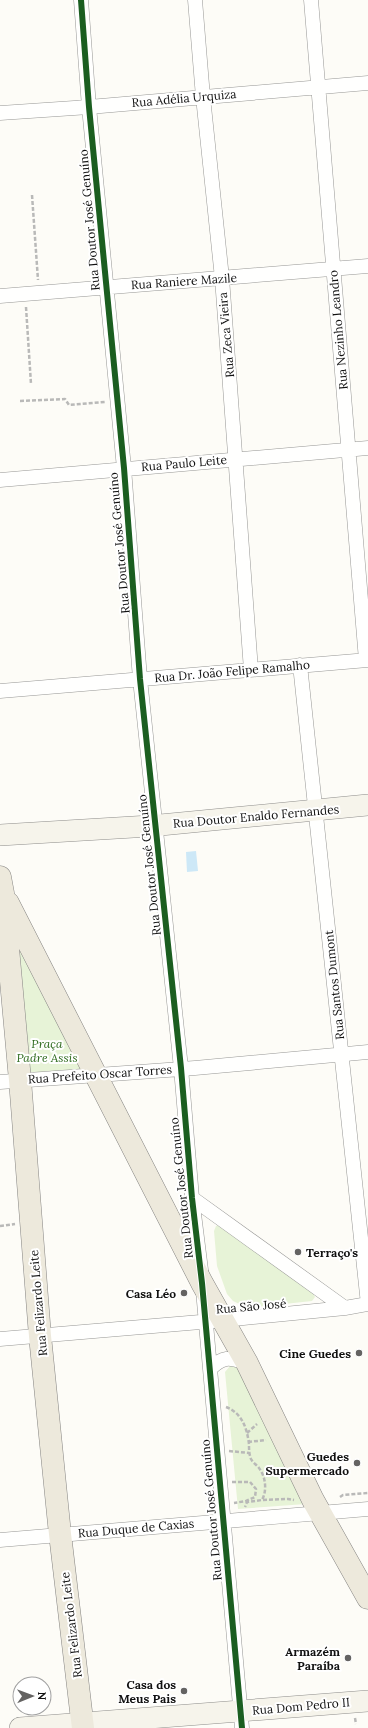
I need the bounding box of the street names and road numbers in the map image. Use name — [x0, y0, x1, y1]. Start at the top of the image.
street label: Rua Adélia Urquiza — [131, 86, 237, 110]
street label: Rua Doutor José Genuíno — [75, 149, 103, 291]
street label: Rua Raniere Mazile — [131, 270, 238, 292]
street label: Rua Nezinho Leandro — [325, 270, 351, 390]
street label: Rua Zeca Vieira — [215, 292, 237, 378]
street label: Rua Paulo Leite — [140, 452, 228, 474]
street label: Rua Doutor José Genuíno — [105, 472, 133, 614]
street label: Rua Dr. João Felipe Ramalho — [154, 657, 310, 685]
street label: Rua Doutor José Genuíno — [134, 794, 164, 936]
street label: Rua Doutor Enaldo Fernandes — [172, 801, 340, 831]
street label: Rua Santos Dumont — [321, 929, 347, 1041]
street label: Rua Prefeito Oscar Torres — [28, 1061, 173, 1087]
street label: Rua Doutor José Genuíno — [166, 1117, 196, 1259]
street label: Rua Felizardo Leite — [26, 1249, 50, 1357]
street label: Rua São José — [215, 1295, 287, 1317]
street label: Rua Doutor José Genuíno — [197, 1439, 225, 1581]
street label: Rua Duque de Caxias — [77, 1515, 195, 1541]
street label: Rua Felizardo Leite — [57, 1571, 85, 1679]
street label: Rua Dom Pedro II — [252, 1694, 350, 1718]

